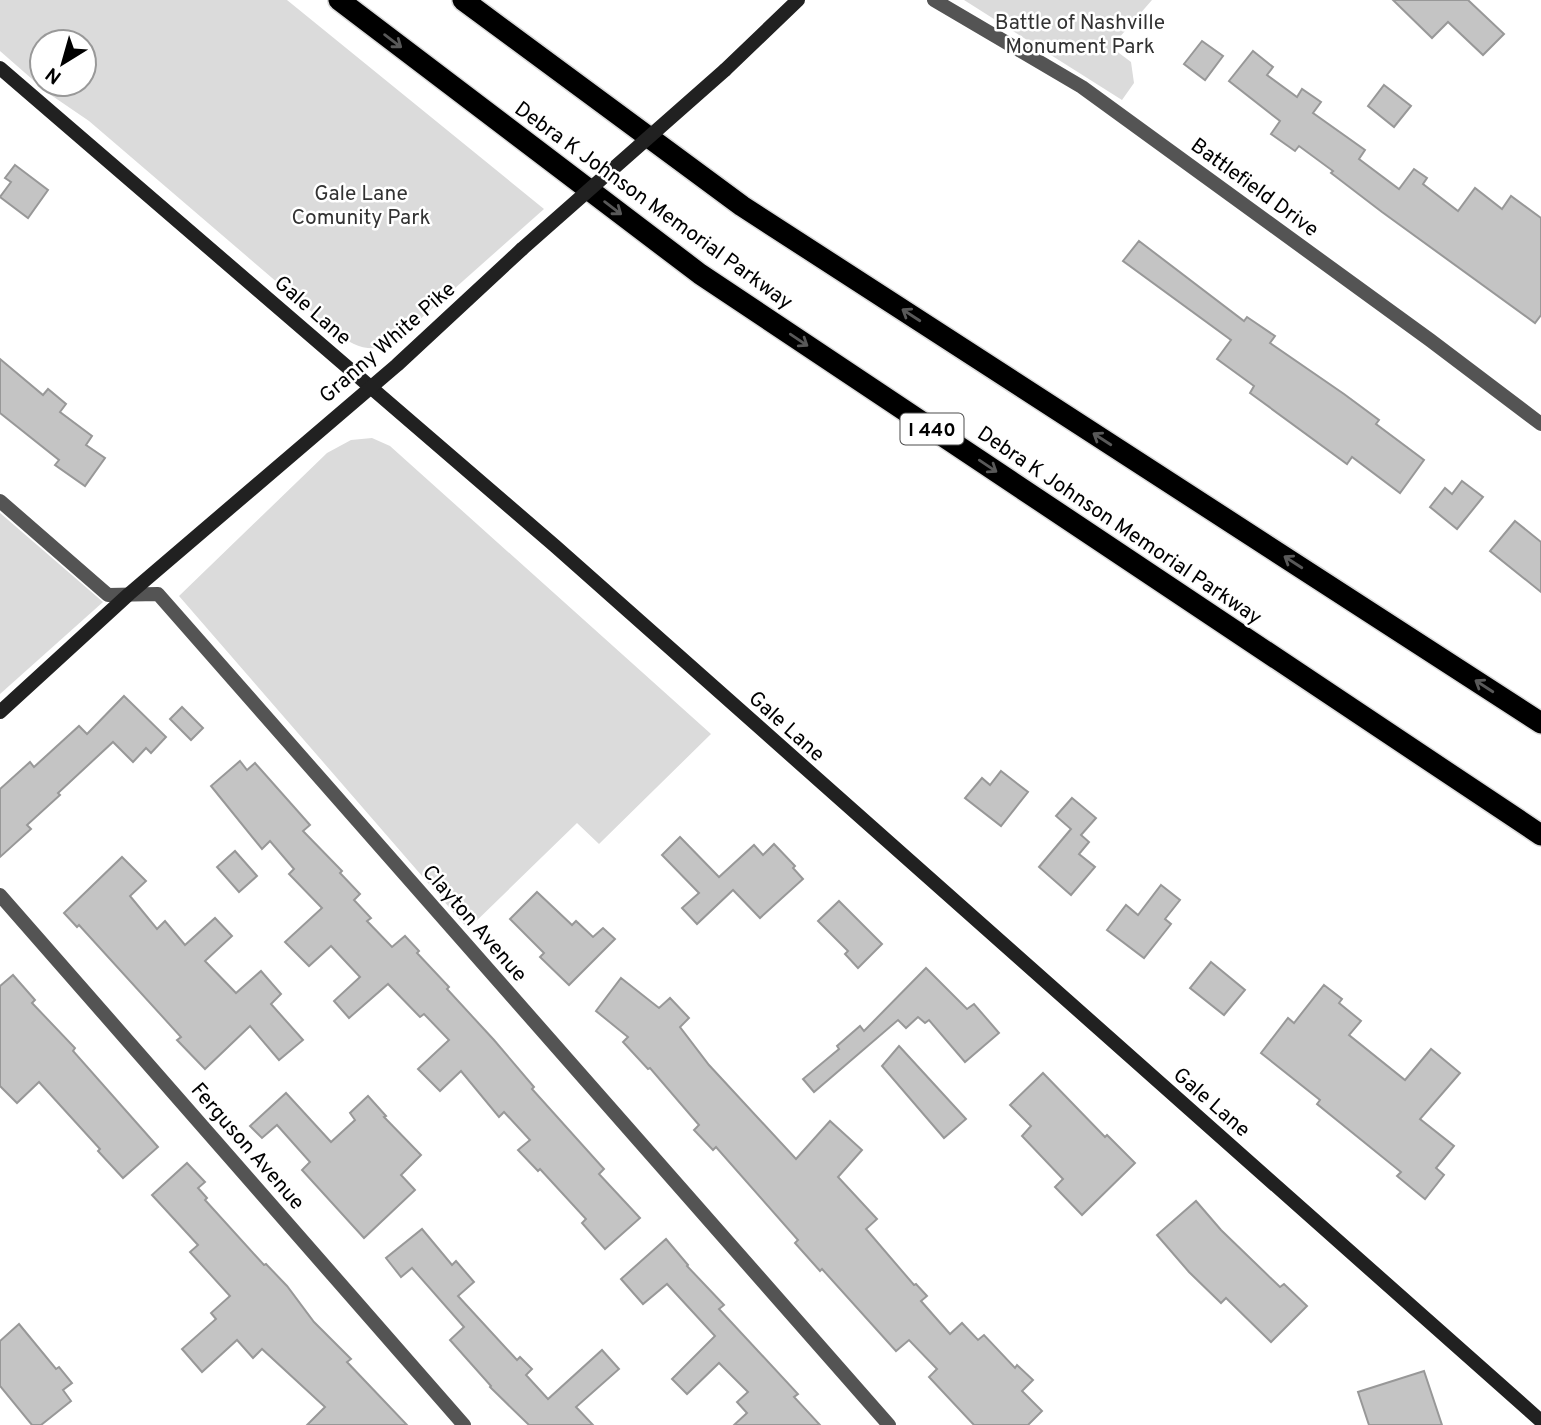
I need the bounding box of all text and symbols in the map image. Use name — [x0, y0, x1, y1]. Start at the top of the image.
park label: Battle of Nashville Monument Park — [995, 10, 1165, 61]
north arrow — [28, 28, 98, 98]
one-way arrow — [383, 34, 402, 49]
text: N — [41, 61, 67, 89]
street label: Debra K Johnson Memorial Parkway — [509, 96, 798, 316]
street label: Battlefield Drive — [1185, 133, 1323, 244]
park label: Gale Lane Comunity Park — [291, 181, 431, 232]
one-way arrow — [604, 201, 622, 216]
street label: Gale Lane — [268, 270, 356, 352]
street label: Granny White Pike — [314, 276, 462, 410]
one-way arrow — [901, 308, 921, 322]
one-way arrow — [789, 333, 808, 347]
road number: I 440 — [900, 414, 964, 444]
street label: Debra K Johnson Memorial Parkway — [972, 421, 1267, 632]
one-way arrow — [1092, 431, 1112, 445]
one-way arrow — [978, 459, 997, 474]
one-way arrow — [1283, 555, 1303, 569]
one-way arrow — [1474, 678, 1494, 692]
street label: Gale Lane — [742, 686, 830, 769]
street label: Clayton Avenue — [416, 860, 532, 988]
street label: Gale Lane — [1167, 1062, 1255, 1144]
street label: Ferguson Avenue — [184, 1078, 310, 1216]

